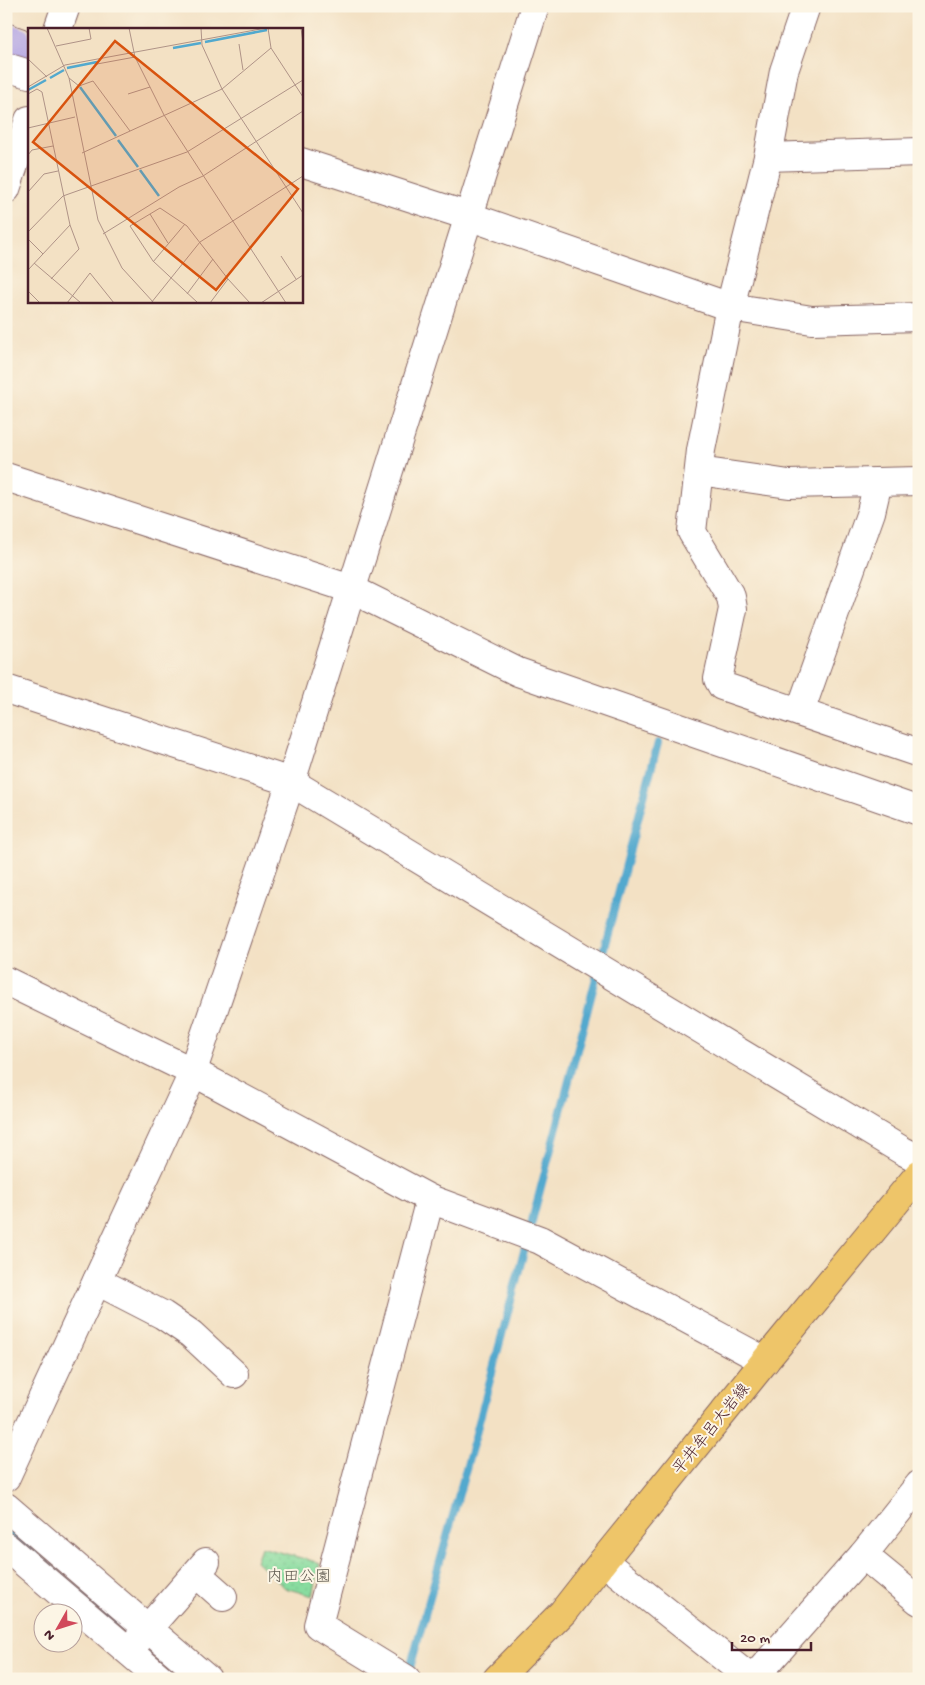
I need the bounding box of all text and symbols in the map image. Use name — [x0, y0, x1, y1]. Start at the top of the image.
inset map — [28, 28, 302, 302]
street label: 平井牟呂大岩線 — [669, 1379, 755, 1480]
park label: 内田公園 — [267, 1567, 331, 1588]
north arrow — [32, 1602, 82, 1652]
scale bar — [732, 1620, 811, 1652]
text: N — [40, 1626, 59, 1644]
text: 20 m — [740, 1630, 770, 1648]

